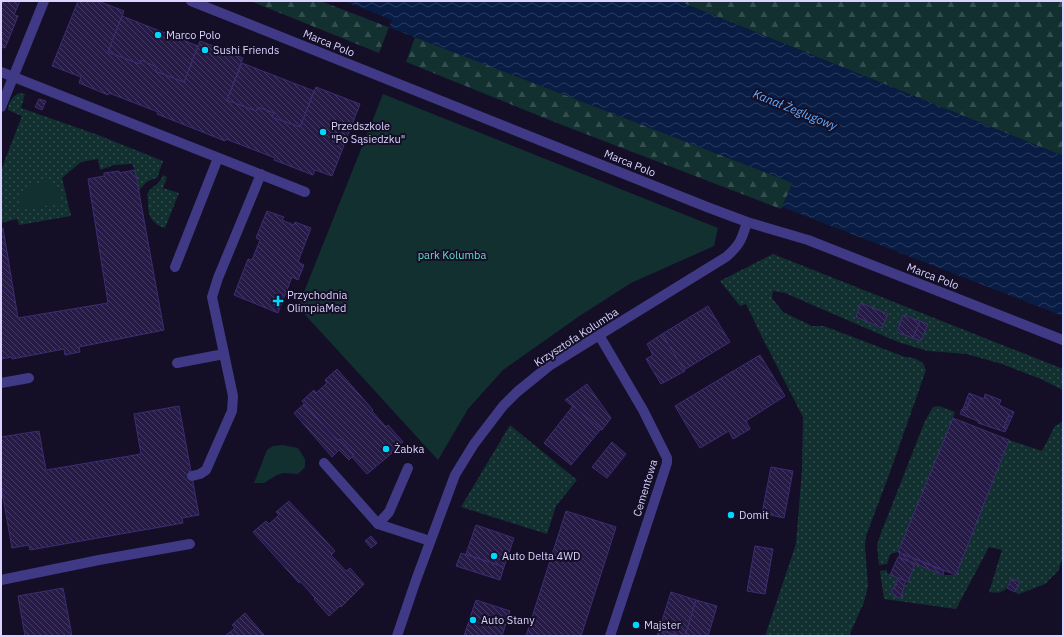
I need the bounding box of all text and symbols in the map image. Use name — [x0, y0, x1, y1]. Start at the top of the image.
street label: Marca Polo — [301, 26, 357, 60]
place label: Marco Polo — [166, 28, 221, 42]
marker: Marco Polo — [153, 30, 163, 40]
place label: Sushi Friends — [213, 43, 279, 57]
marker: Sushi Friends — [200, 45, 210, 55]
water label: Kanał Żeglugowy — [751, 86, 841, 134]
place label: Przedszkole "Po Sąsiedzku" — [331, 119, 405, 146]
marker: Przedszkole "Po Sąsiedzku" — [318, 127, 328, 137]
street label: Marca Polo — [602, 146, 658, 180]
park label: park Kolumba — [418, 248, 486, 262]
street label: Marca Polo — [905, 260, 961, 292]
place label: Przychodnia OlimpiaMed — [287, 288, 347, 315]
marker: Przychodnia OlimpiaMed — [272, 295, 284, 307]
street label: Krzysztofa Kolumba — [531, 304, 621, 369]
place label: Żabka — [394, 442, 424, 456]
marker: Żabka — [381, 444, 391, 454]
street label: Cementowa — [630, 458, 660, 518]
place label: Domit — [739, 508, 769, 522]
marker: Domit — [726, 510, 736, 520]
place label: Auto Delta 4WD — [502, 549, 580, 563]
marker: Auto Delta 4WD — [489, 551, 499, 561]
place label: Auto Stany — [481, 613, 535, 627]
marker: Auto Stany — [468, 615, 478, 625]
place label: Majster — [644, 618, 681, 632]
marker: Majster — [631, 620, 641, 630]

